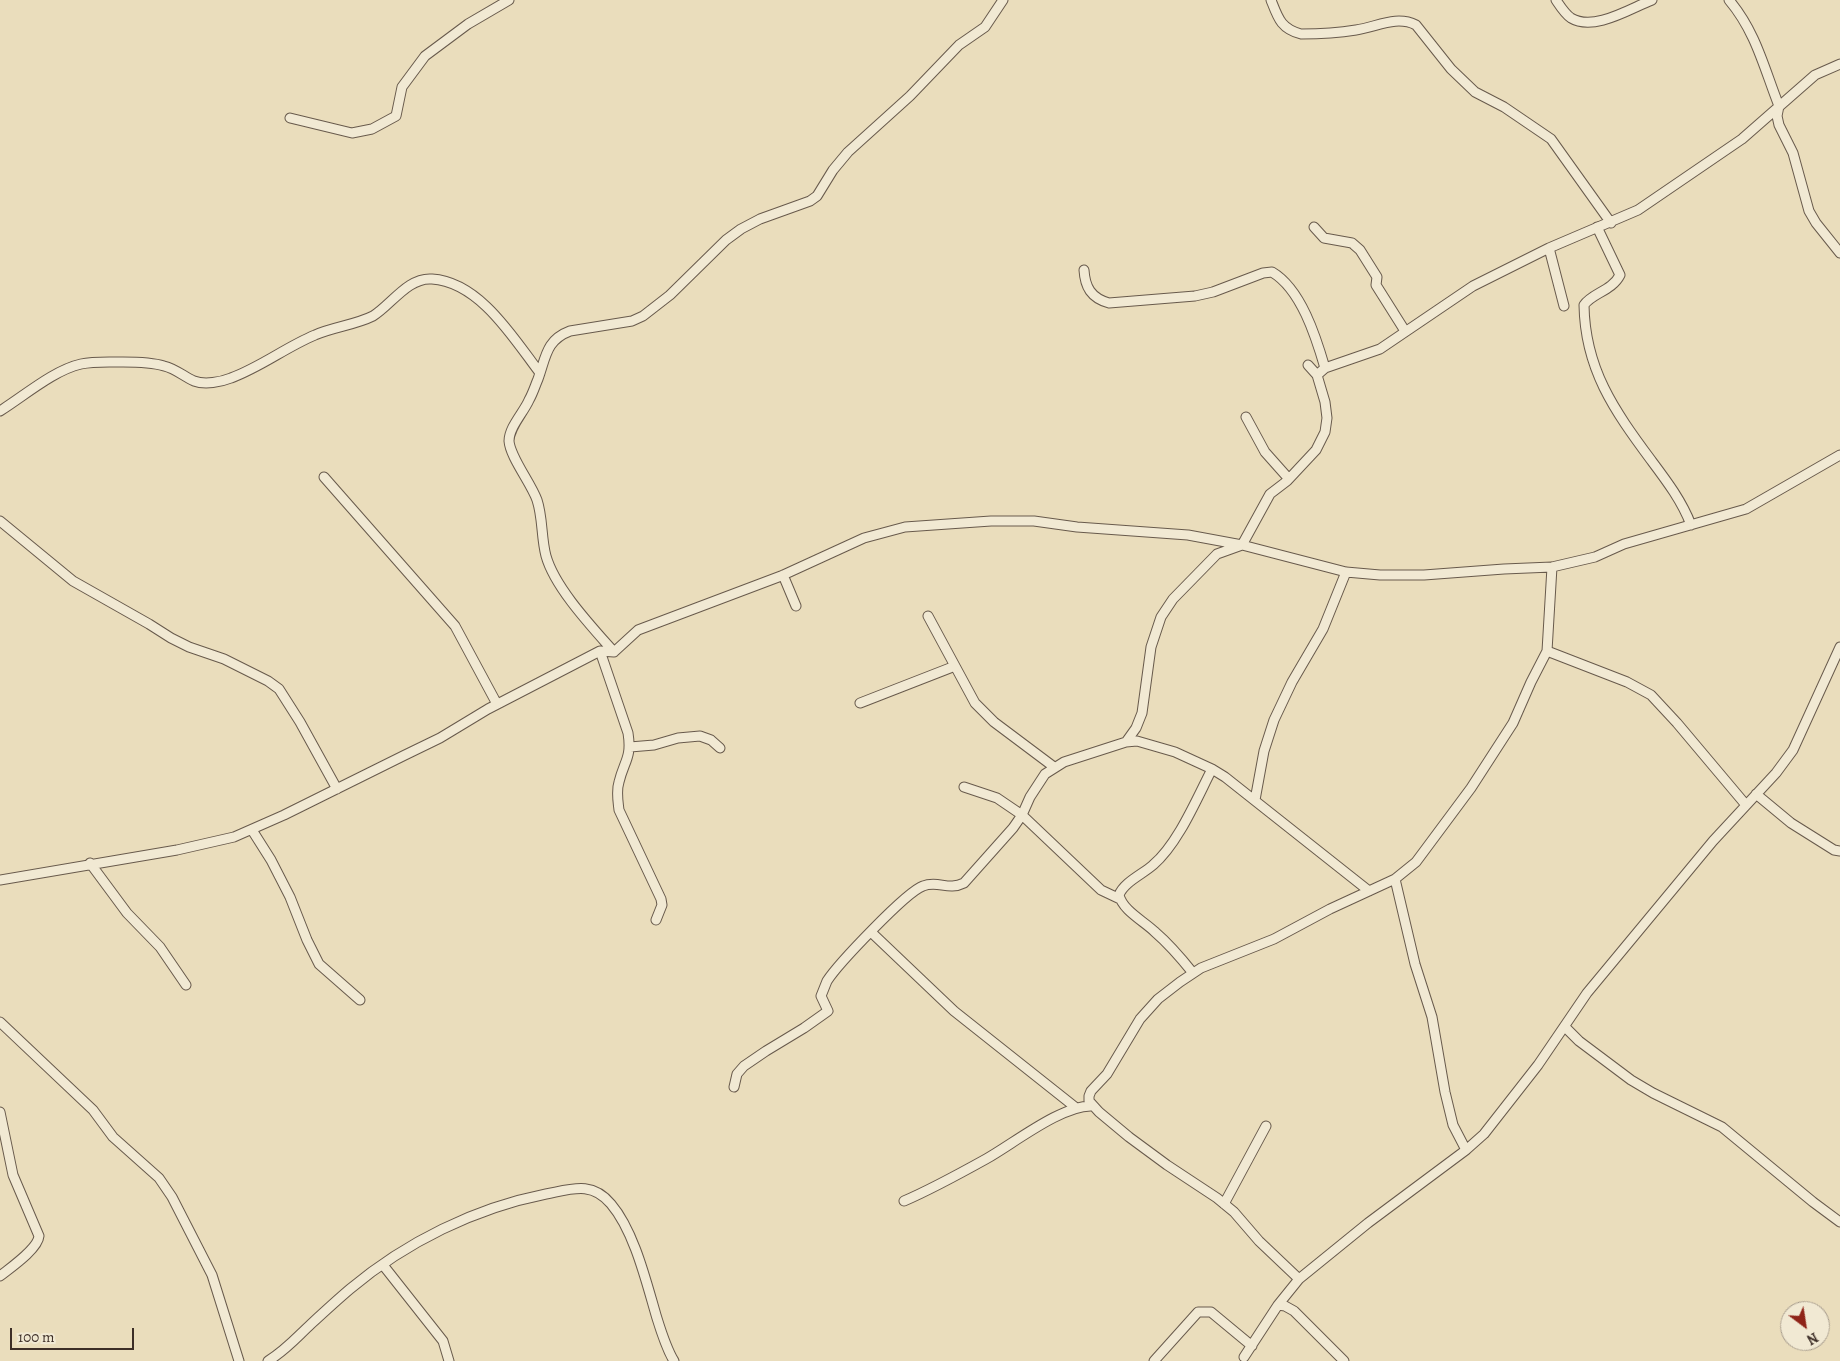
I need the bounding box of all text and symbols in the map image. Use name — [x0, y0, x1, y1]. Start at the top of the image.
north arrow — [1780, 1301, 1830, 1351]
scale bar — [12, 1318, 136, 1350]
text: 100 m — [18, 1327, 55, 1347]
text: N — [1803, 1328, 1822, 1349]

